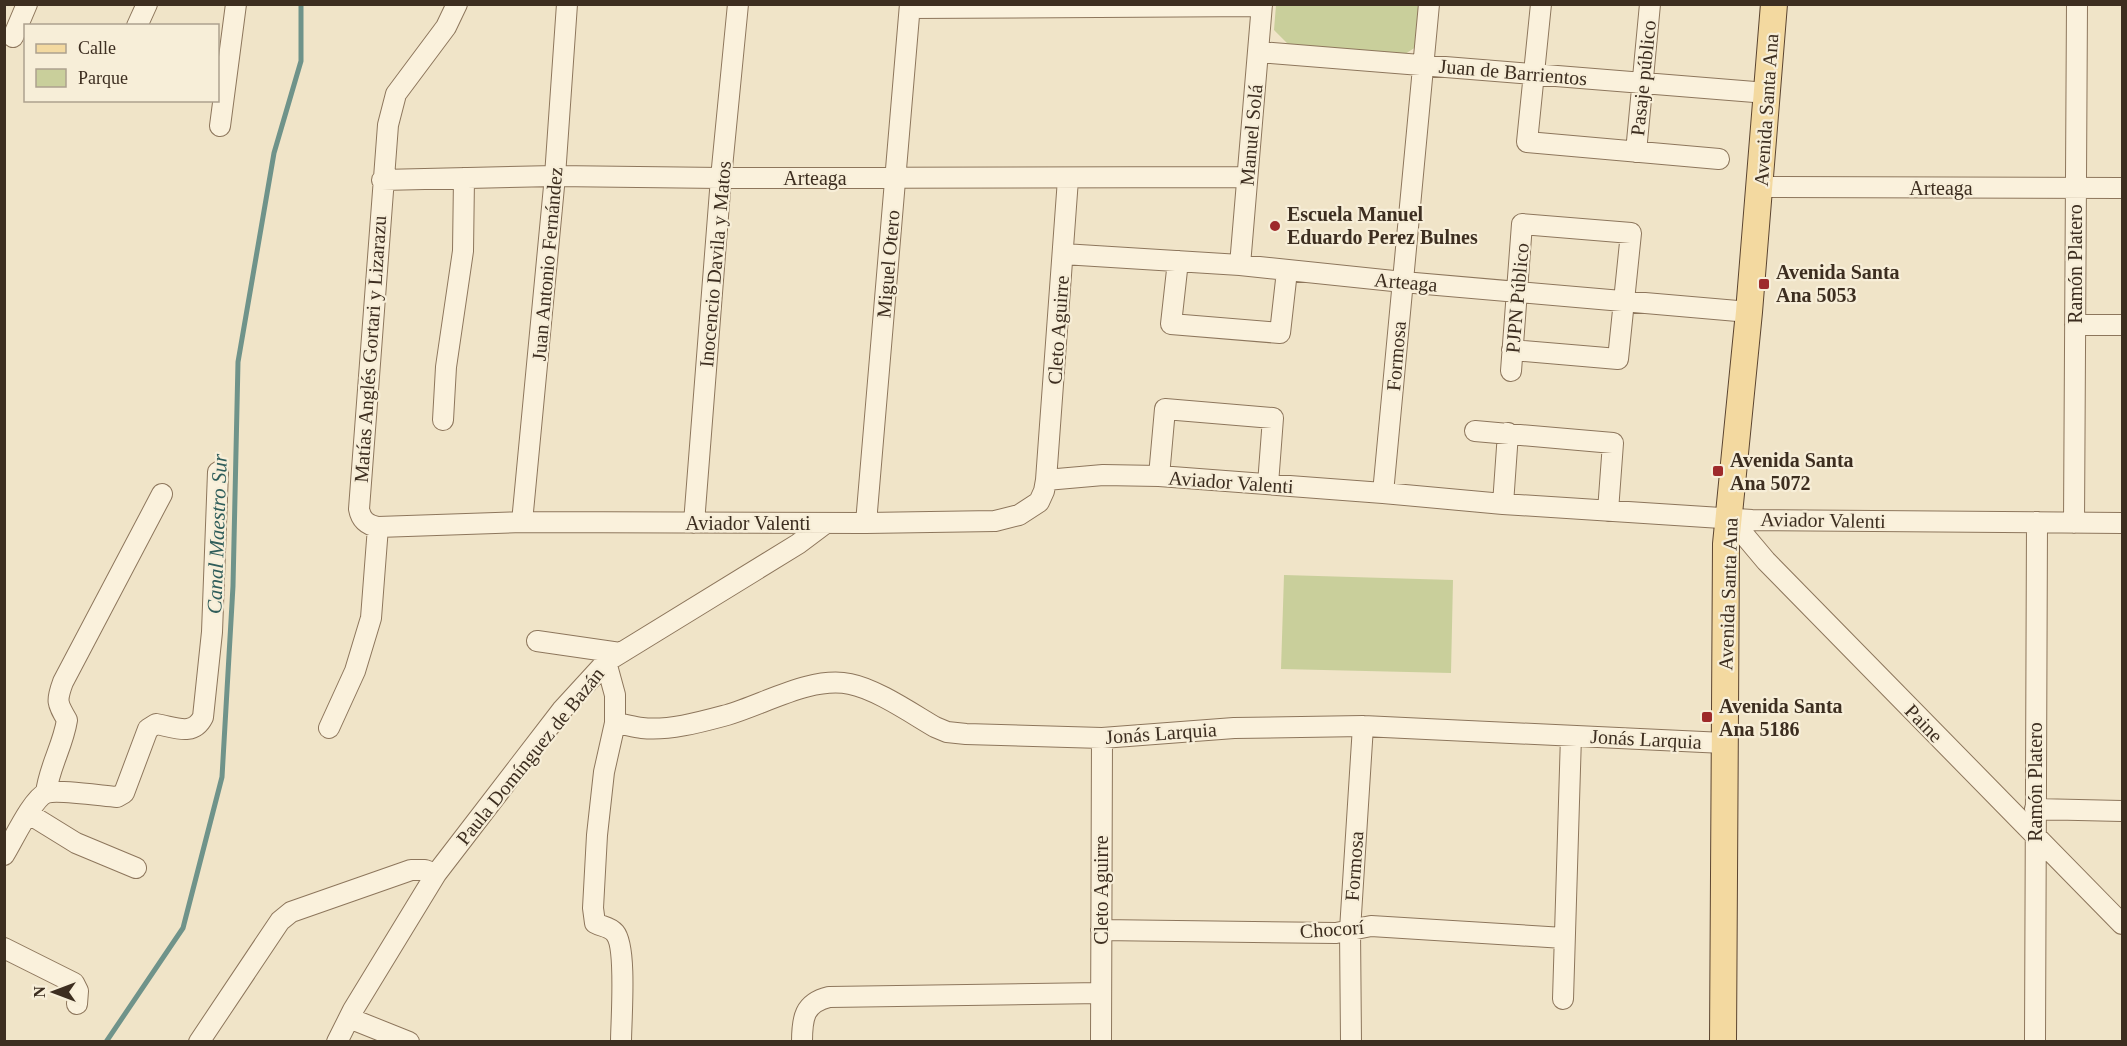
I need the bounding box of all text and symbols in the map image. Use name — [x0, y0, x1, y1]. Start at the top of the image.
street label: Pasaje público — [1626, 19, 1661, 137]
legend — [24, 24, 219, 102]
street label: Avenida Santa Ana — [1750, 33, 1782, 187]
text: Calle — [78, 38, 116, 58]
street label: Juan de Barrientos — [1438, 55, 1588, 89]
text: Parque — [78, 68, 128, 88]
street label: Manuel Solá — [1236, 83, 1266, 187]
street label: Inocencio Davila y Matos — [695, 160, 736, 368]
street label: Juan Antonio Fernández — [528, 166, 566, 362]
street label: Arteaga — [783, 167, 847, 190]
street label: Arteaga — [1909, 177, 1973, 200]
place label: Escuela Manuel Eduardo Perez Bulnes — [1287, 203, 1478, 248]
street label: Ramón Platero — [2064, 204, 2086, 324]
street label: Miguel Otero — [872, 209, 905, 319]
street label: Matías Anglés Gortari y Lizarazu — [350, 215, 391, 483]
marker: Escuela Manuel Eduardo Perez Bulnes — [1268, 219, 1282, 233]
street label: PJPN Público — [1501, 242, 1533, 354]
place label: Avenida Santa Ana 5053 — [1776, 261, 1900, 306]
street label: Arteaga — [1373, 268, 1439, 297]
street label: Cleto Aguirre — [1043, 275, 1074, 385]
marker: Avenida Santa Ana 5053 — [1757, 277, 1771, 291]
street label: Formosa — [1382, 320, 1410, 392]
place label: Avenida Santa Ana 5072 — [1730, 449, 1854, 494]
water label: Canal Maestro Sur — [202, 453, 232, 614]
marker: Avenida Santa Ana 5072 — [1711, 464, 1725, 478]
street label: Aviador Valenti — [1168, 467, 1295, 497]
street label: Aviador Valenti — [1760, 508, 1886, 532]
street label: Aviador Valenti — [685, 512, 811, 534]
street label: Avenida Santa Ana — [1714, 517, 1742, 671]
street label: Paula Domínguez de Bazán — [452, 663, 609, 850]
place label: Avenida Santa Ana 5186 — [1719, 695, 1843, 740]
street label: Paine — [1901, 699, 1947, 747]
marker: Avenida Santa Ana 5186 — [1700, 710, 1714, 724]
street label: Jonás Larquia — [1105, 718, 1218, 749]
street label: Ramón Platero — [2024, 722, 2046, 842]
street label: Jonás Larquia — [1590, 725, 1702, 754]
street label: Formosa — [1341, 830, 1367, 902]
street label: Cleto Aguirre — [1090, 835, 1113, 945]
street label: Chocorí — [1299, 916, 1365, 942]
north arrow — [24, 962, 84, 1022]
text: N — [31, 986, 48, 998]

